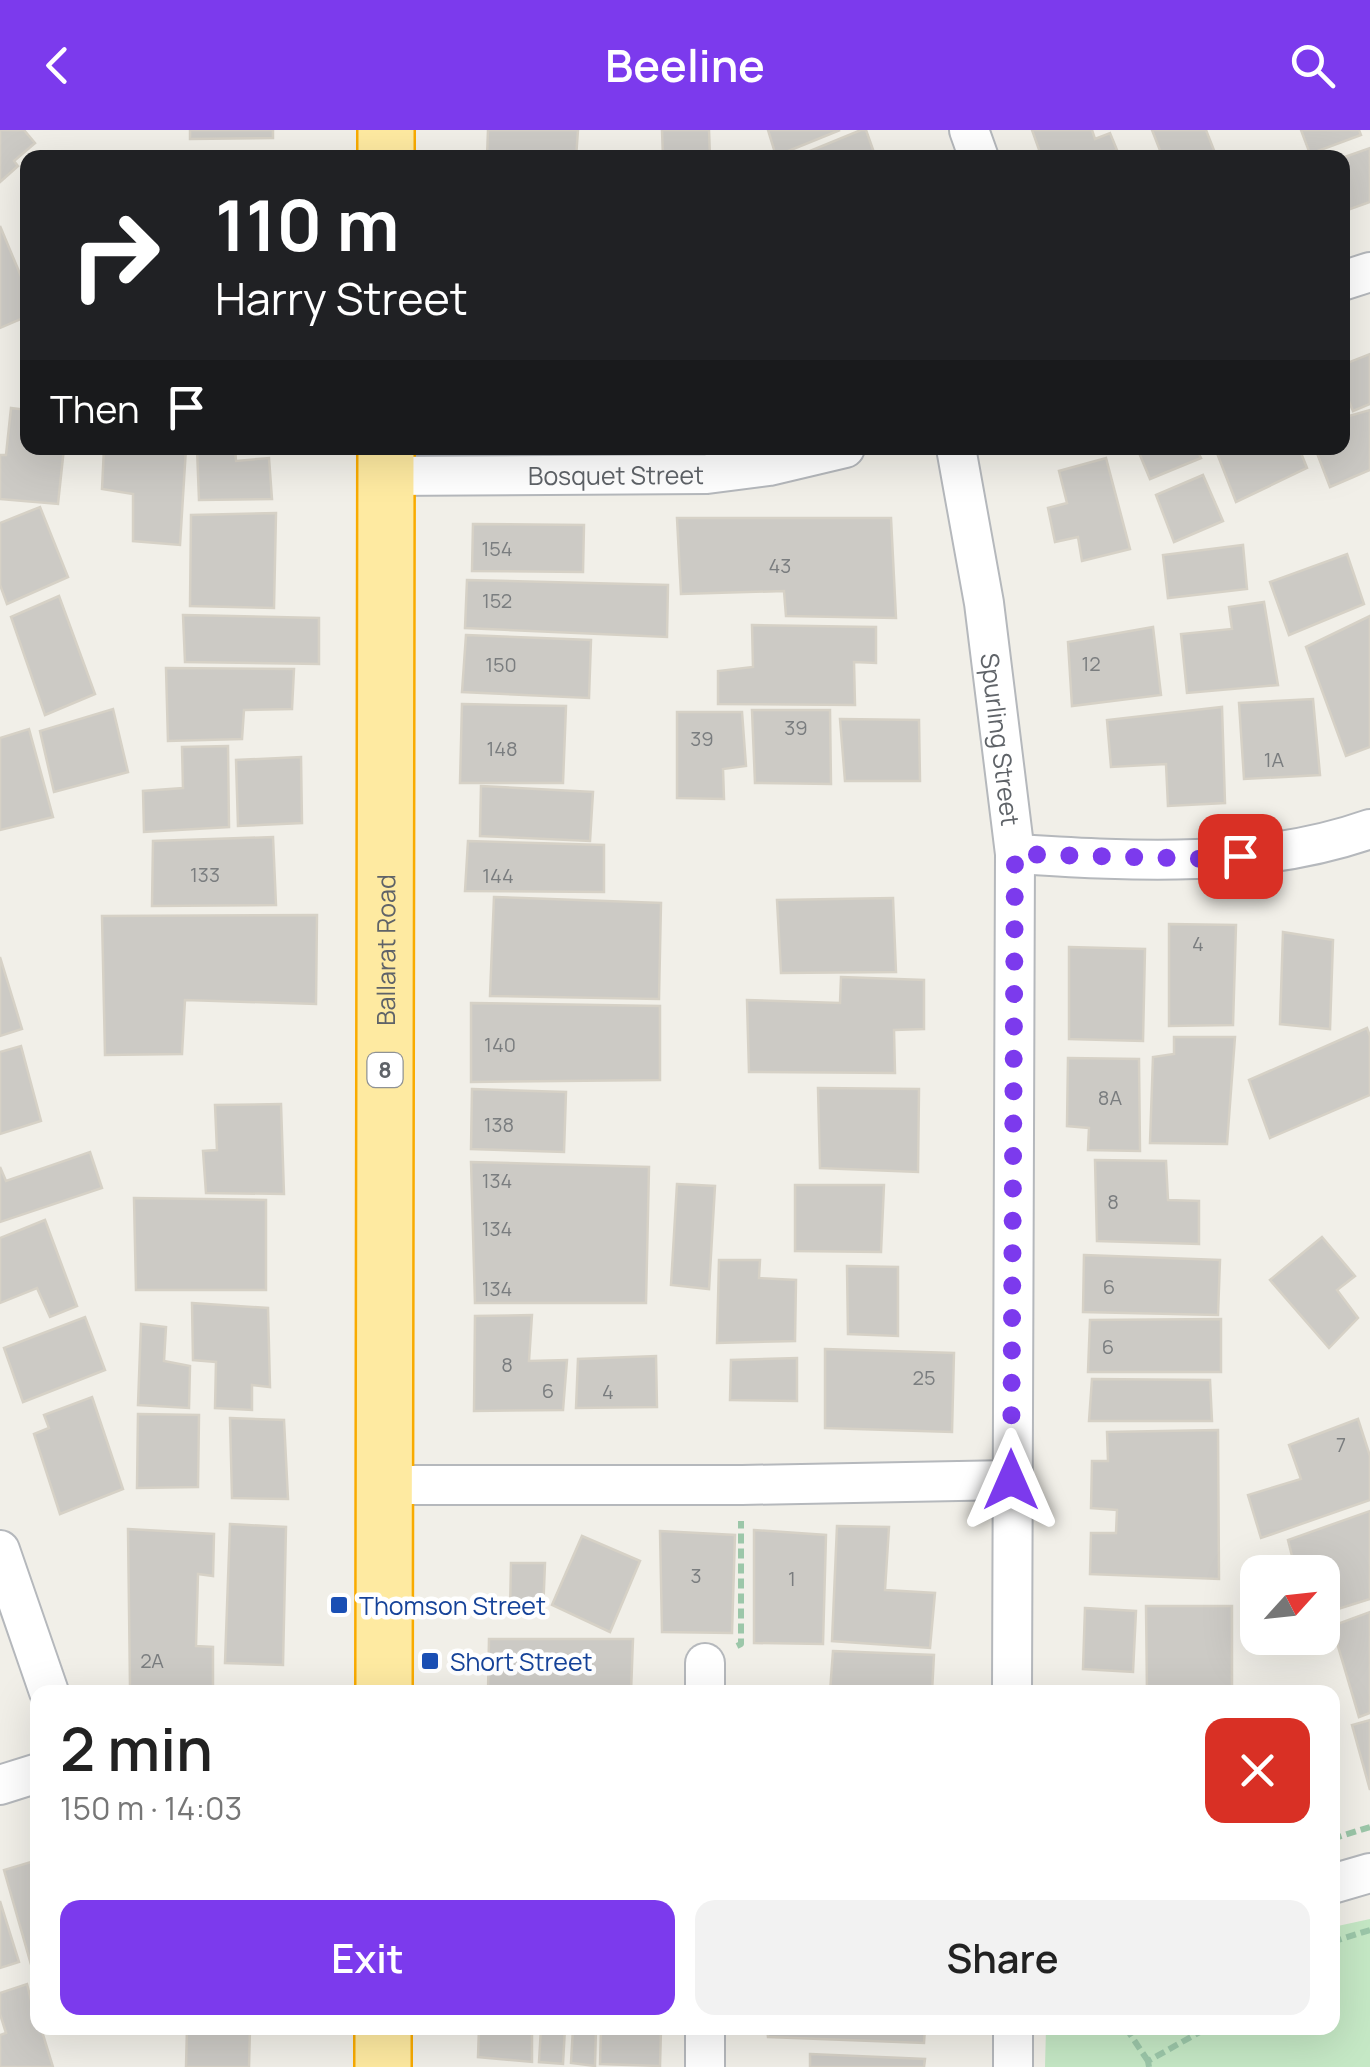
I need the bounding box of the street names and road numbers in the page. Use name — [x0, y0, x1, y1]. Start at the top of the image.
street label: Bosquet Street — [528, 457, 704, 493]
street label: Spurling Street — [973, 651, 1029, 828]
street label: Ballarat Road — [368, 874, 403, 1026]
road number: 8 — [368, 1053, 402, 1087]

